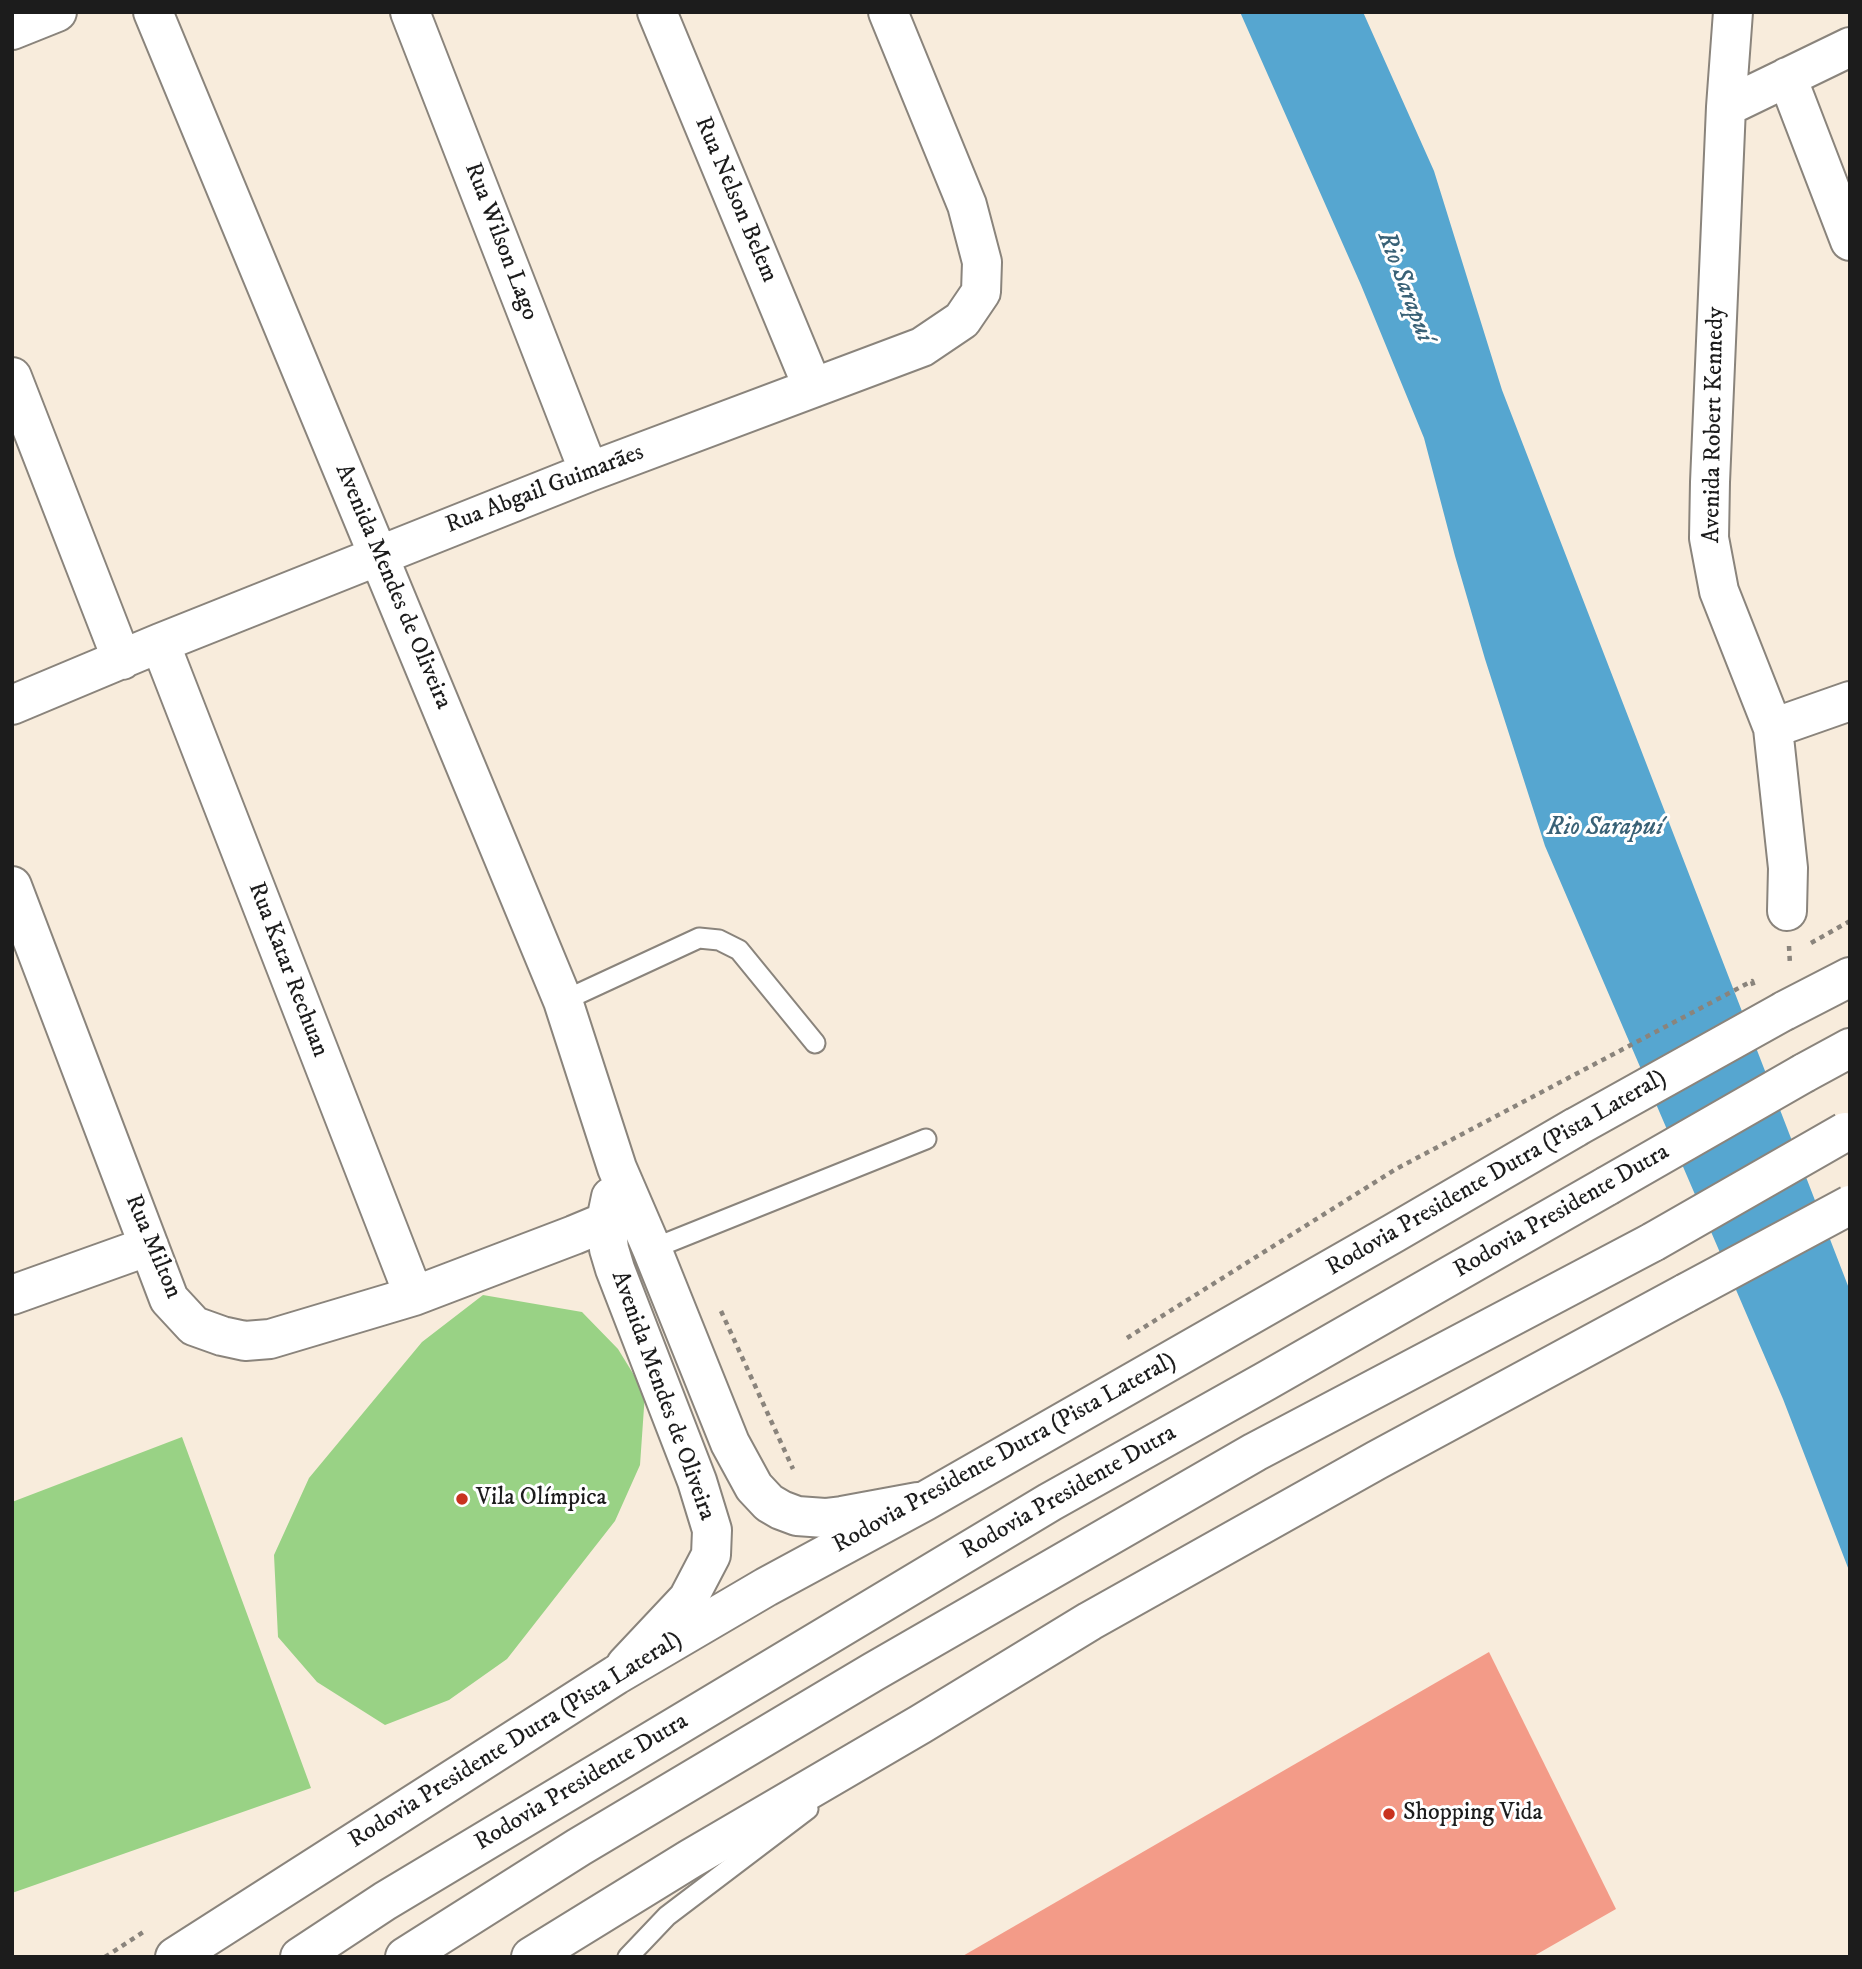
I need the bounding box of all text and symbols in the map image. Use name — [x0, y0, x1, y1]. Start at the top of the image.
street label: Rua Nelson Belem — [687, 113, 783, 287]
street label: Rua Wilson Lago — [457, 159, 543, 325]
water label: Rio Sarapuí — [1369, 227, 1439, 347]
street label: Avenida Robert Kennedy — [1699, 307, 1731, 543]
street label: Rua Abgail Guimarães — [442, 439, 648, 541]
street label: Avenida Mendes de Oliveira — [327, 460, 457, 714]
water label: Rio Sarapuí — [1547, 813, 1663, 845]
street label: Rua Katar Rechuan — [240, 879, 334, 1061]
street label: Rodovia Presidente Dutra (Pista Lateral) — [1322, 1065, 1672, 1283]
street label: Rodovia Presidente Dutra — [1449, 1139, 1675, 1285]
street label: Rua Milton — [117, 1191, 187, 1303]
street label: Avenida Mendes de Oliveira — [603, 1267, 721, 1525]
street label: Rodovia Presidente Dutra (Pista Lateral) — [829, 1347, 1181, 1561]
street label: Rodovia Presidente Dutra — [956, 1420, 1182, 1566]
place label: Vila Olímpica — [476, 1485, 607, 1513]
marker: Vila Olímpica — [454, 1491, 470, 1507]
street label: Rodovia Presidente Dutra (Pista Lateral) — [344, 1626, 688, 1856]
street label: Rodovia Presidente Dutra — [470, 1708, 694, 1858]
place label: Shopping Vida — [1403, 1800, 1543, 1828]
marker: Shopping Vida — [1381, 1806, 1397, 1822]

